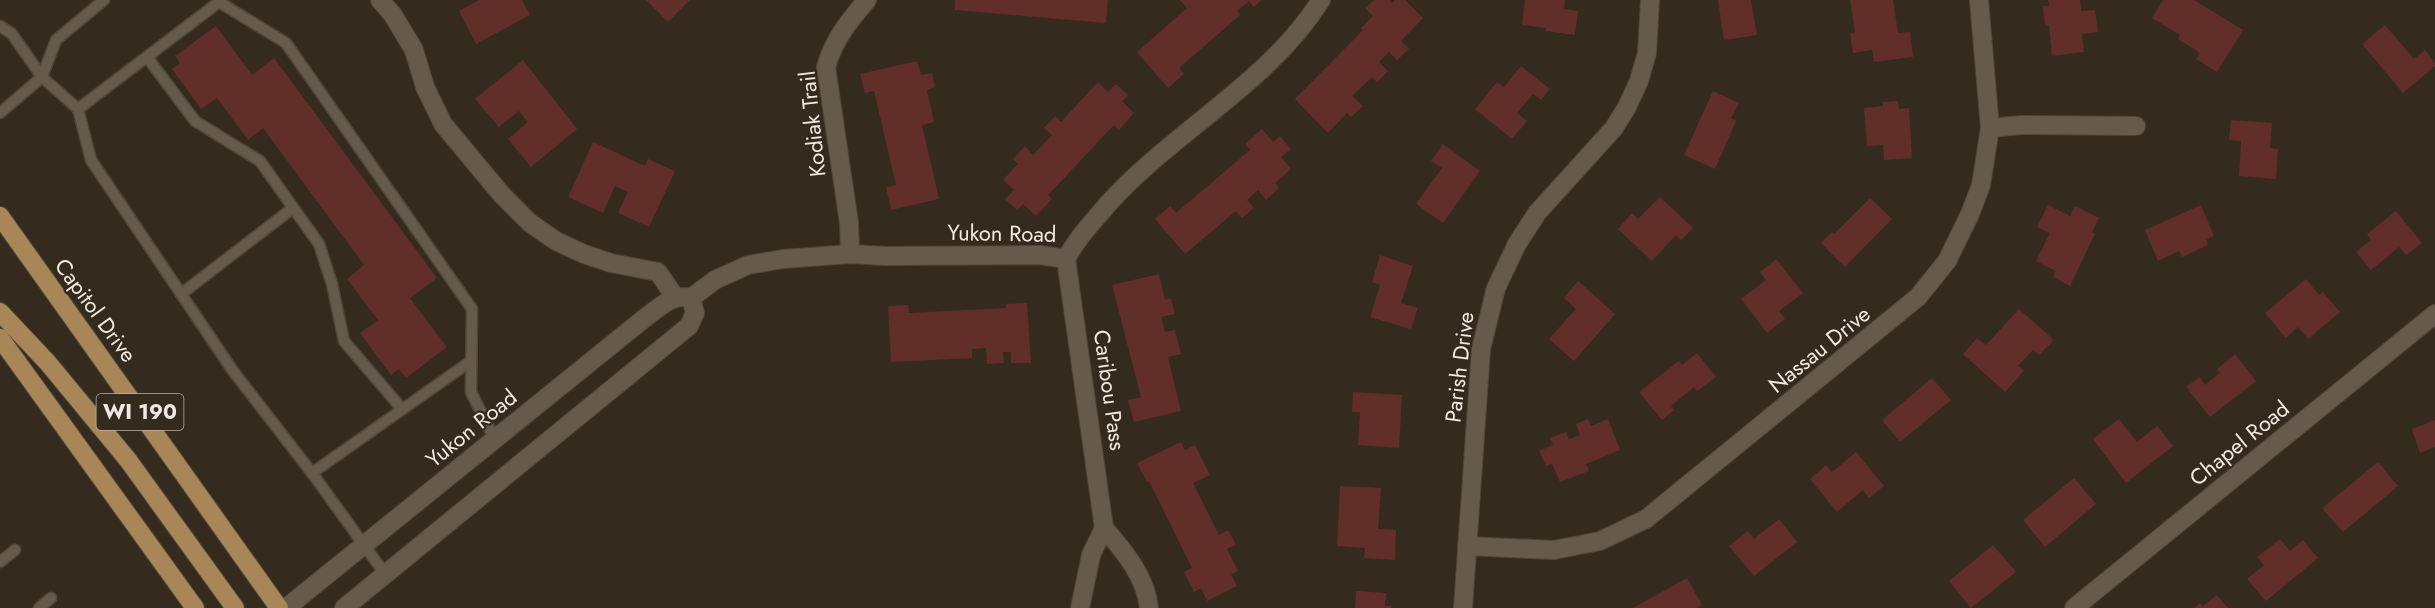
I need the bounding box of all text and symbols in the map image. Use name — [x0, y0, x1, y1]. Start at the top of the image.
street label: Kodiak Trail — [791, 69, 833, 179]
street label: Yukon Road — [947, 216, 1057, 250]
street label: Capitol Drive — [47, 251, 145, 369]
street label: Nassau Drive — [1761, 298, 1877, 400]
street label: Parish Drive — [1436, 310, 1482, 424]
street label: Caribou Pass — [1086, 328, 1134, 452]
street label: Yukon Road — [419, 381, 523, 475]
street label: Chapel Road — [2182, 393, 2296, 493]
road number: WI 190 — [96, 394, 184, 430]

